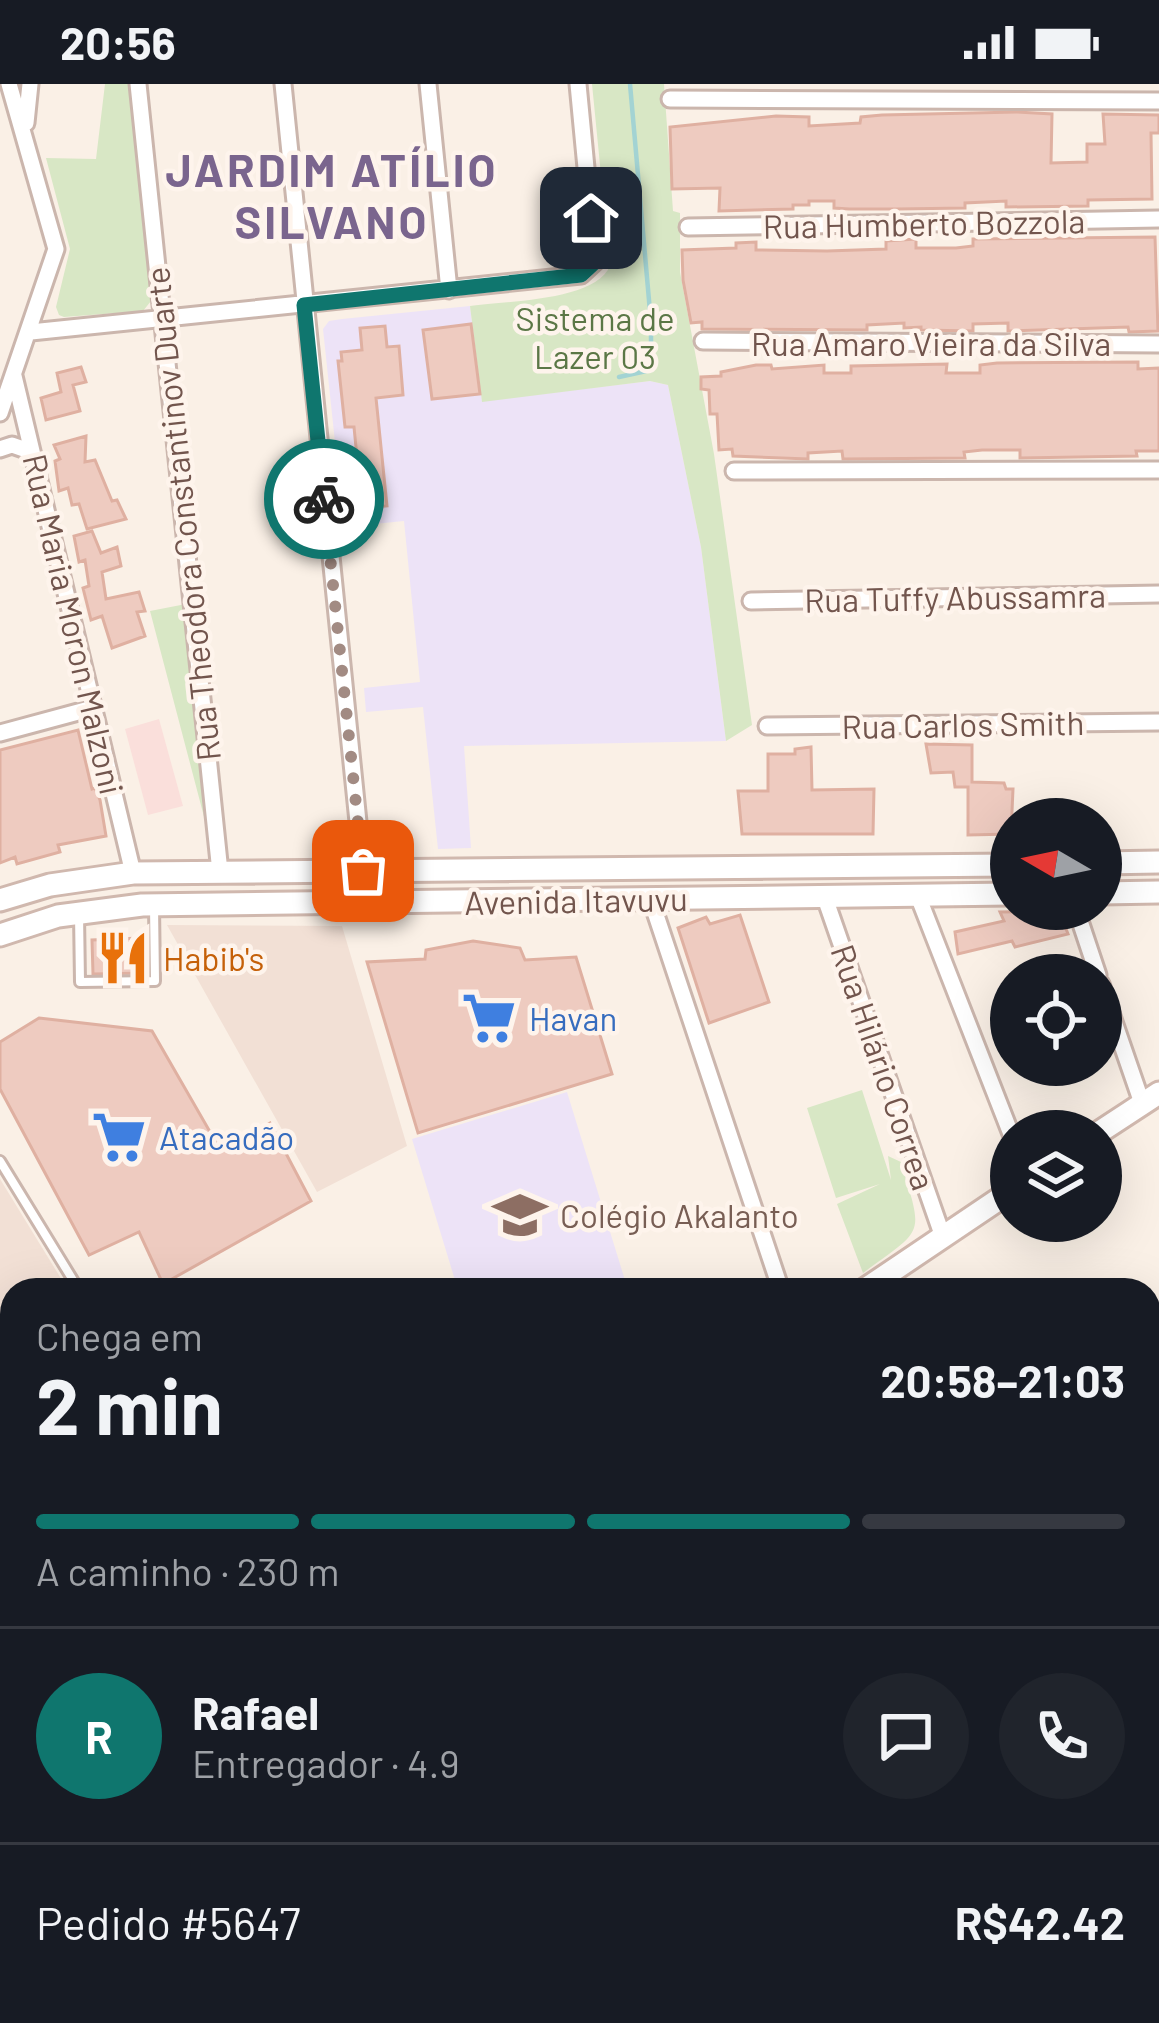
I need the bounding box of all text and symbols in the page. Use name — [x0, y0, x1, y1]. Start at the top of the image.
text: 20:56 — [60, 15, 176, 69]
district label: JARDIM ATÍLIO SILVANO — [165, 142, 499, 248]
pin — [540, 167, 642, 269]
icon: home — [558, 185, 624, 251]
street label: Rua Humberto Bozzola — [763, 200, 1085, 246]
street label: Rua Theodora Constantinov Duarte — [136, 265, 228, 763]
park label: Sistema de Lazer 03 — [516, 298, 675, 376]
street label: Rua Amaro Vieira da Silva — [751, 323, 1111, 363]
courier — [264, 439, 384, 559]
street label: Rua Maria Moron Malzoni — [15, 450, 133, 798]
icon: bike — [291, 466, 357, 532]
street label: Rua Tuffy Abussamra — [804, 574, 1106, 620]
street label: Rua Carlos Smith — [841, 702, 1085, 746]
north arrow — [990, 798, 1122, 930]
map controls — [990, 798, 1122, 1242]
pin — [312, 820, 414, 922]
icon: bag — [330, 838, 396, 904]
street label: Avenida Itavuvu — [464, 878, 688, 922]
restaurant icon: Habib's — [94, 929, 152, 987]
place label: Habib's — [163, 938, 264, 978]
street label: Rua Hilário Correa — [823, 939, 945, 1195]
button: locate — [990, 954, 1122, 1086]
supermarket icon: Havan — [460, 989, 518, 1047]
place label: Havan — [529, 998, 617, 1038]
supermarket icon: Atacadão — [90, 1108, 148, 1166]
button: layers — [990, 1110, 1122, 1242]
place label: Atacadão — [159, 1117, 294, 1157]
school or university icon: Colégio Akalanto — [491, 1186, 549, 1244]
place label: Colégio Akalanto — [560, 1195, 799, 1235]
text: Chega em — [36, 1312, 203, 1359]
text: 20:58–21:03 — [881, 1353, 1125, 1407]
text: 2 min — [36, 1357, 223, 1451]
text: A caminho · 230 m — [36, 1547, 340, 1594]
button: chat — [843, 1673, 969, 1799]
button: phone — [999, 1673, 1125, 1799]
text: Rafael — [192, 1685, 319, 1739]
text: R — [85, 1709, 113, 1763]
text: Entregador · 4.9 — [192, 1739, 460, 1786]
text: Pedido #5647 — [36, 1895, 301, 1949]
text: R$42.42 — [955, 1895, 1125, 1949]

